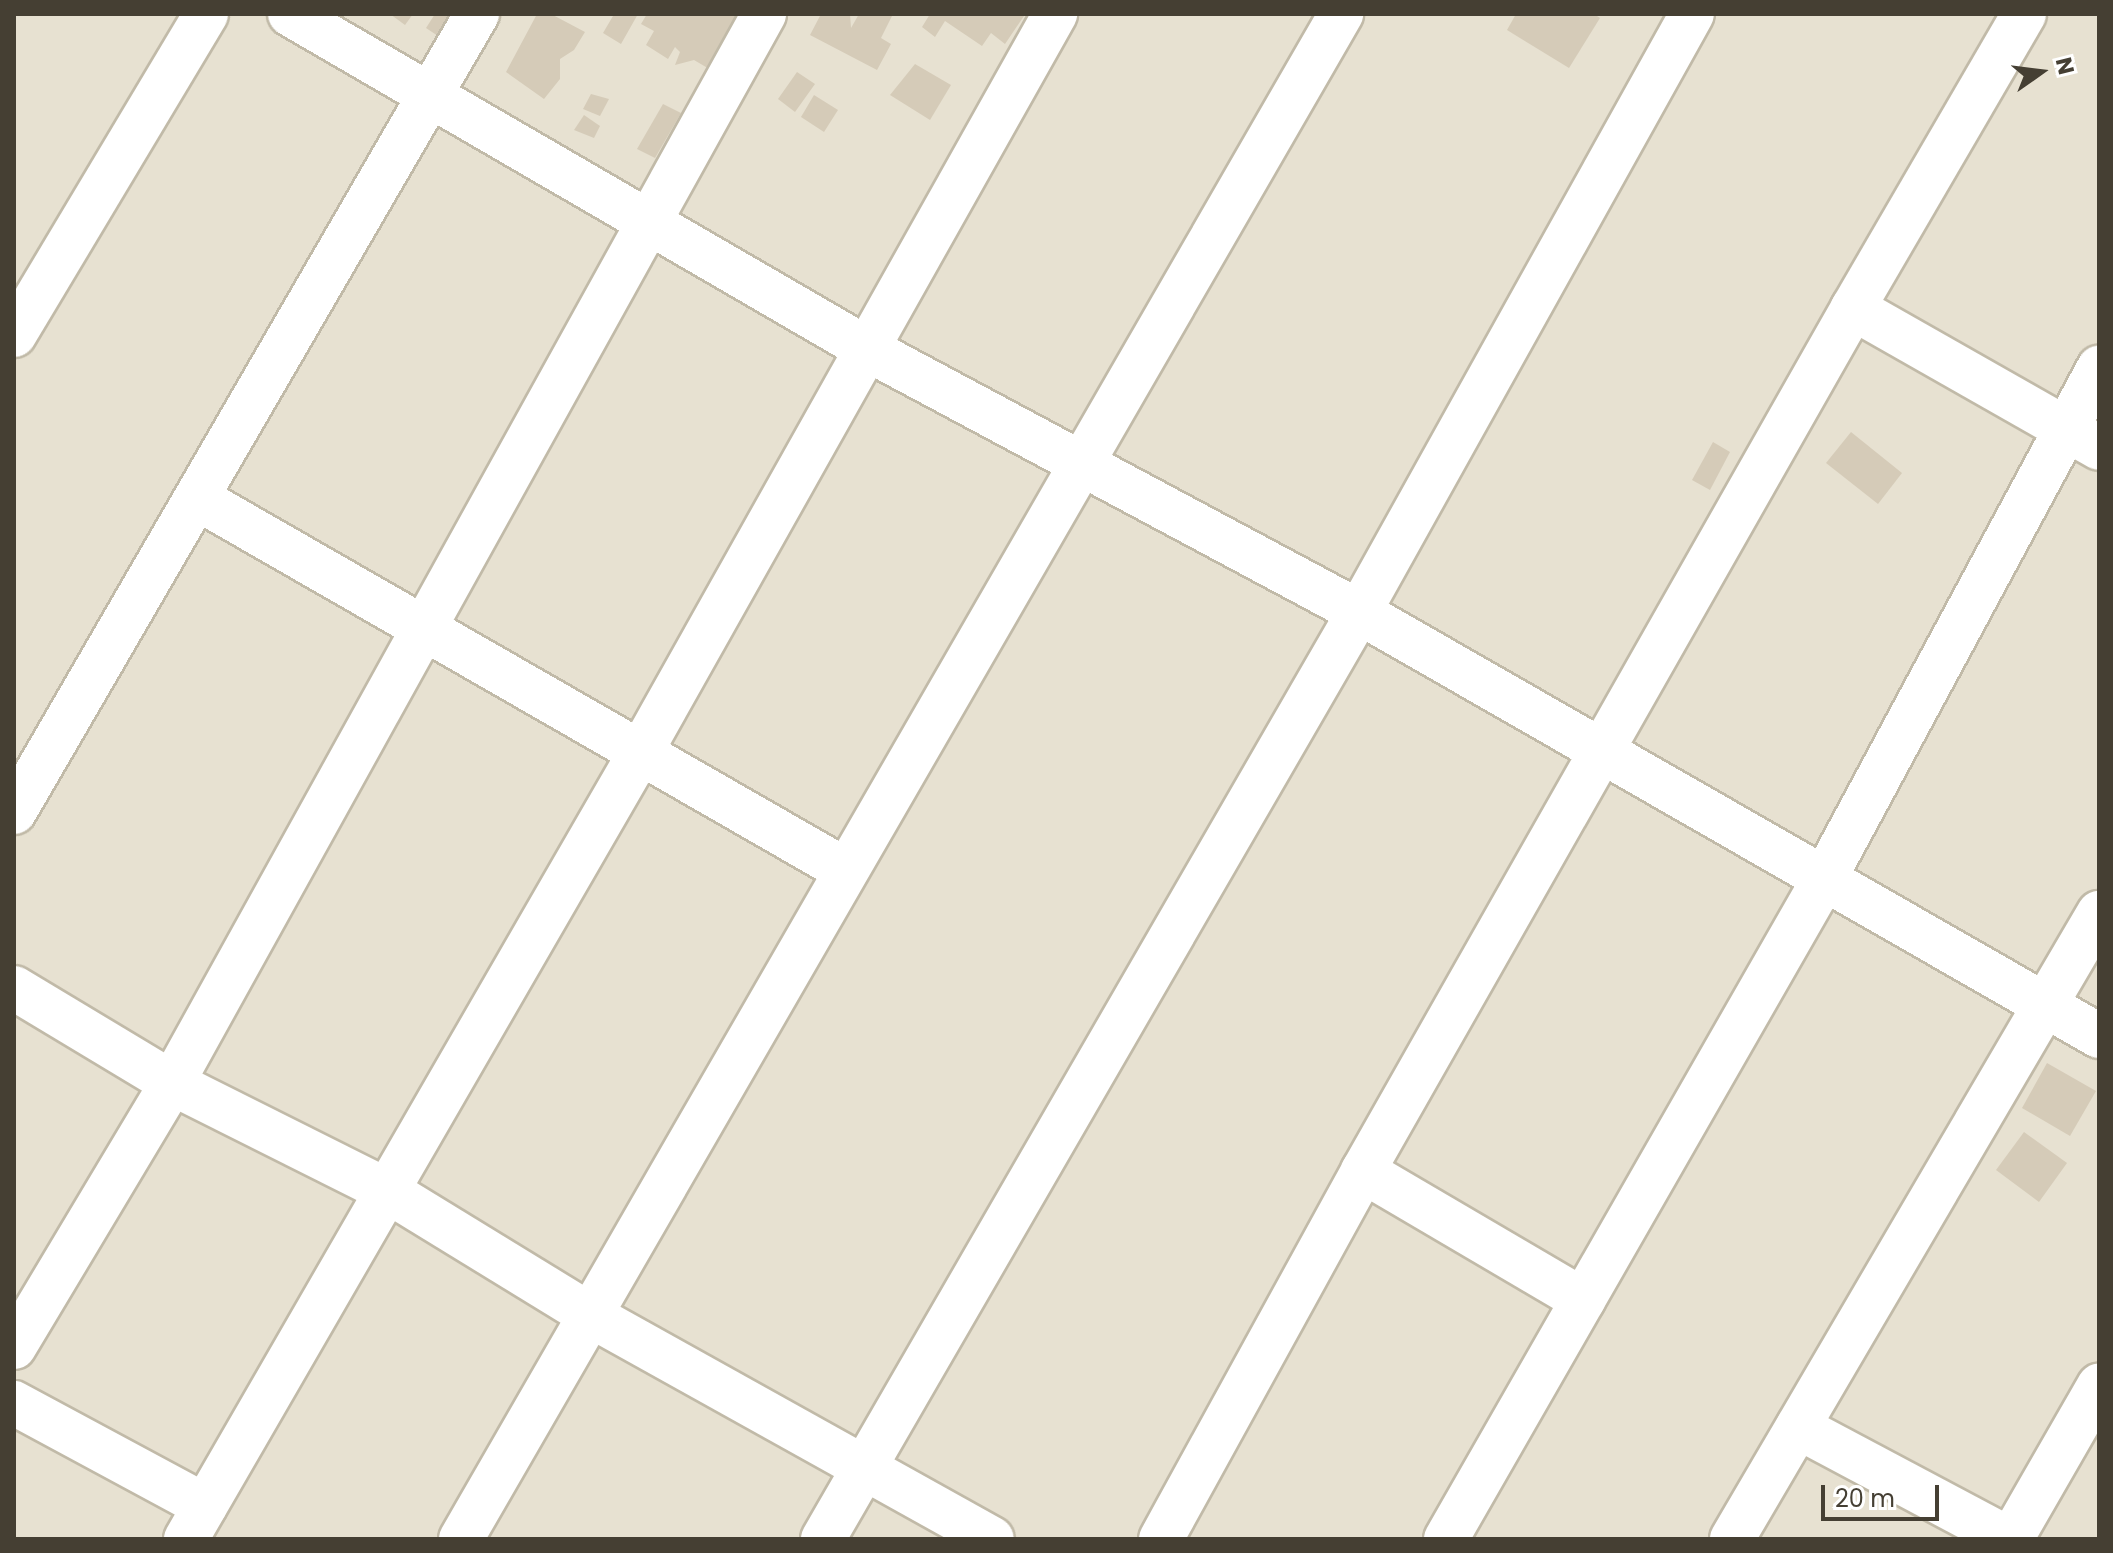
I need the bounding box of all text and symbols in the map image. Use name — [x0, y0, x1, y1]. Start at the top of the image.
north arrow — [2001, 32, 2081, 112]
text: N — [2048, 54, 2082, 78]
scale bar — [1825, 1469, 1943, 1519]
text: 20 m — [1835, 1482, 1895, 1515]

